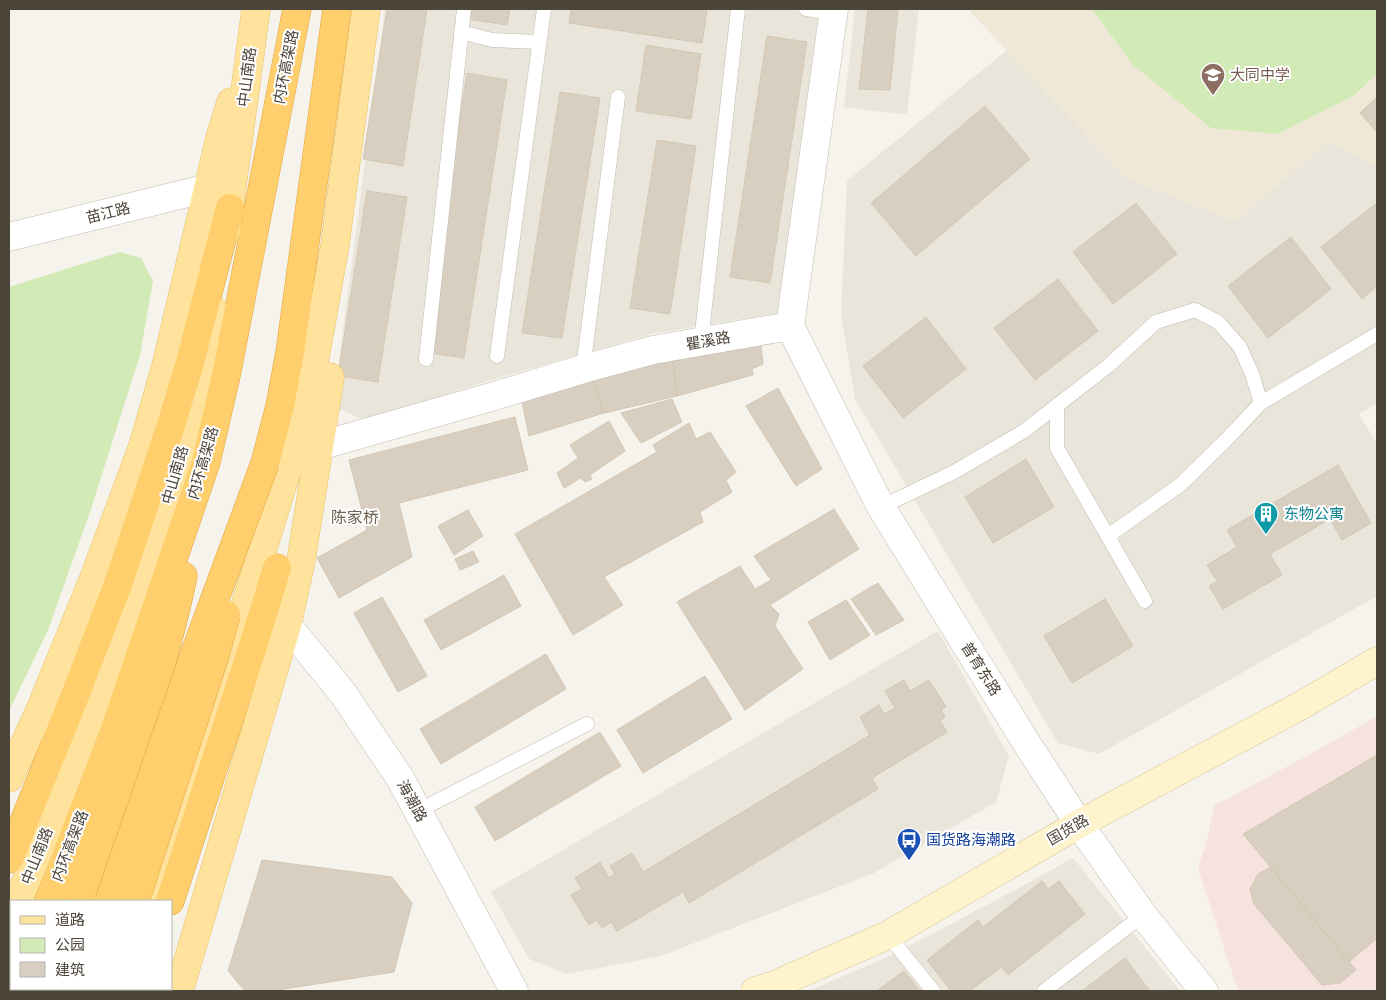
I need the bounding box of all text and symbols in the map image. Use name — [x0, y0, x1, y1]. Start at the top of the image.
street label: 内环高架路 — [268, 28, 303, 106]
street label: 中山南路 — [232, 46, 261, 108]
school or university icon: 大同中学 — [1200, 62, 1226, 96]
place label: 大同中学 — [1230, 64, 1290, 85]
street label: 苗江路 — [83, 197, 132, 228]
street label: 瞿溪路 — [684, 326, 732, 355]
street label: 内环高架路 — [182, 424, 223, 502]
street label: 中山南路 — [156, 443, 193, 507]
building icon: 东物公寓 — [1253, 501, 1279, 535]
place label: 东物公寓 — [1284, 503, 1344, 524]
district label: 陈家桥 — [331, 506, 379, 529]
street label: 普育东路 — [957, 638, 1006, 700]
street label: 海潮路 — [392, 776, 433, 826]
street label: 内环高架路 — [46, 807, 93, 885]
street label: 国货路 — [1043, 809, 1092, 850]
street label: 中山南路 — [16, 824, 58, 888]
bus stop icon: 国货路海潮路 — [896, 827, 922, 861]
place label: 国货路海潮路 — [926, 829, 1016, 850]
legend — [10, 900, 172, 990]
text: 道路 — [55, 909, 85, 930]
text: 公园 — [55, 934, 85, 955]
text: 建筑 — [55, 959, 85, 980]

